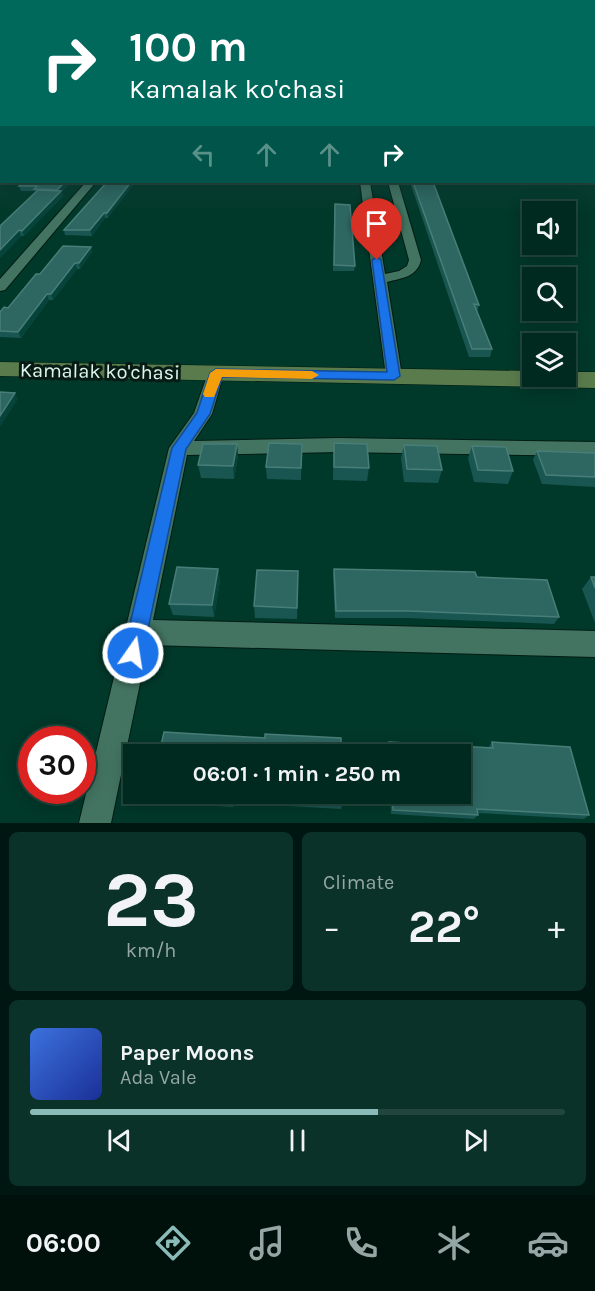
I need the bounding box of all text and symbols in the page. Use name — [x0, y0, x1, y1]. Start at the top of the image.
text: 100 m — [129, 22, 248, 72]
icon: right — [30, 24, 108, 102]
text: Kamalak ko'chasi — [129, 73, 345, 105]
icon: left — [187, 138, 220, 171]
icon: ahead — [250, 138, 283, 171]
icon: ahead — [313, 138, 346, 171]
icon: right — [376, 138, 409, 171]
pin — [351, 198, 402, 260]
map controls — [522, 201, 576, 387]
button: sound — [522, 201, 576, 255]
icon: arrive — [360, 207, 393, 240]
button: search — [522, 267, 576, 321]
button: layers — [522, 333, 576, 387]
street label: Kamalak ko'chasi — [20, 359, 180, 384]
position arrow — [101, 621, 165, 685]
speed limit sign: 30 — [18, 726, 96, 804]
text: 06:01 · 1 min · 250 m — [193, 761, 401, 787]
text: 23 — [103, 854, 199, 946]
text: Climate — [323, 871, 394, 894]
text: 22° — [408, 901, 480, 953]
text: − — [323, 908, 340, 946]
text: + — [548, 908, 565, 946]
text: km/h — [126, 939, 176, 962]
text: Paper Moons — [120, 1040, 254, 1066]
text: Ada Vale — [120, 1066, 197, 1089]
icon: previous — [103, 1124, 136, 1157]
icon: pause — [281, 1124, 314, 1157]
icon: next — [459, 1124, 492, 1157]
icon: directions — [152, 1222, 194, 1264]
icon: music — [246, 1222, 288, 1264]
icon: phone — [340, 1222, 382, 1264]
icon: climate — [433, 1222, 475, 1264]
icon: car — [527, 1222, 569, 1264]
text: 06:00 — [26, 1227, 101, 1259]

